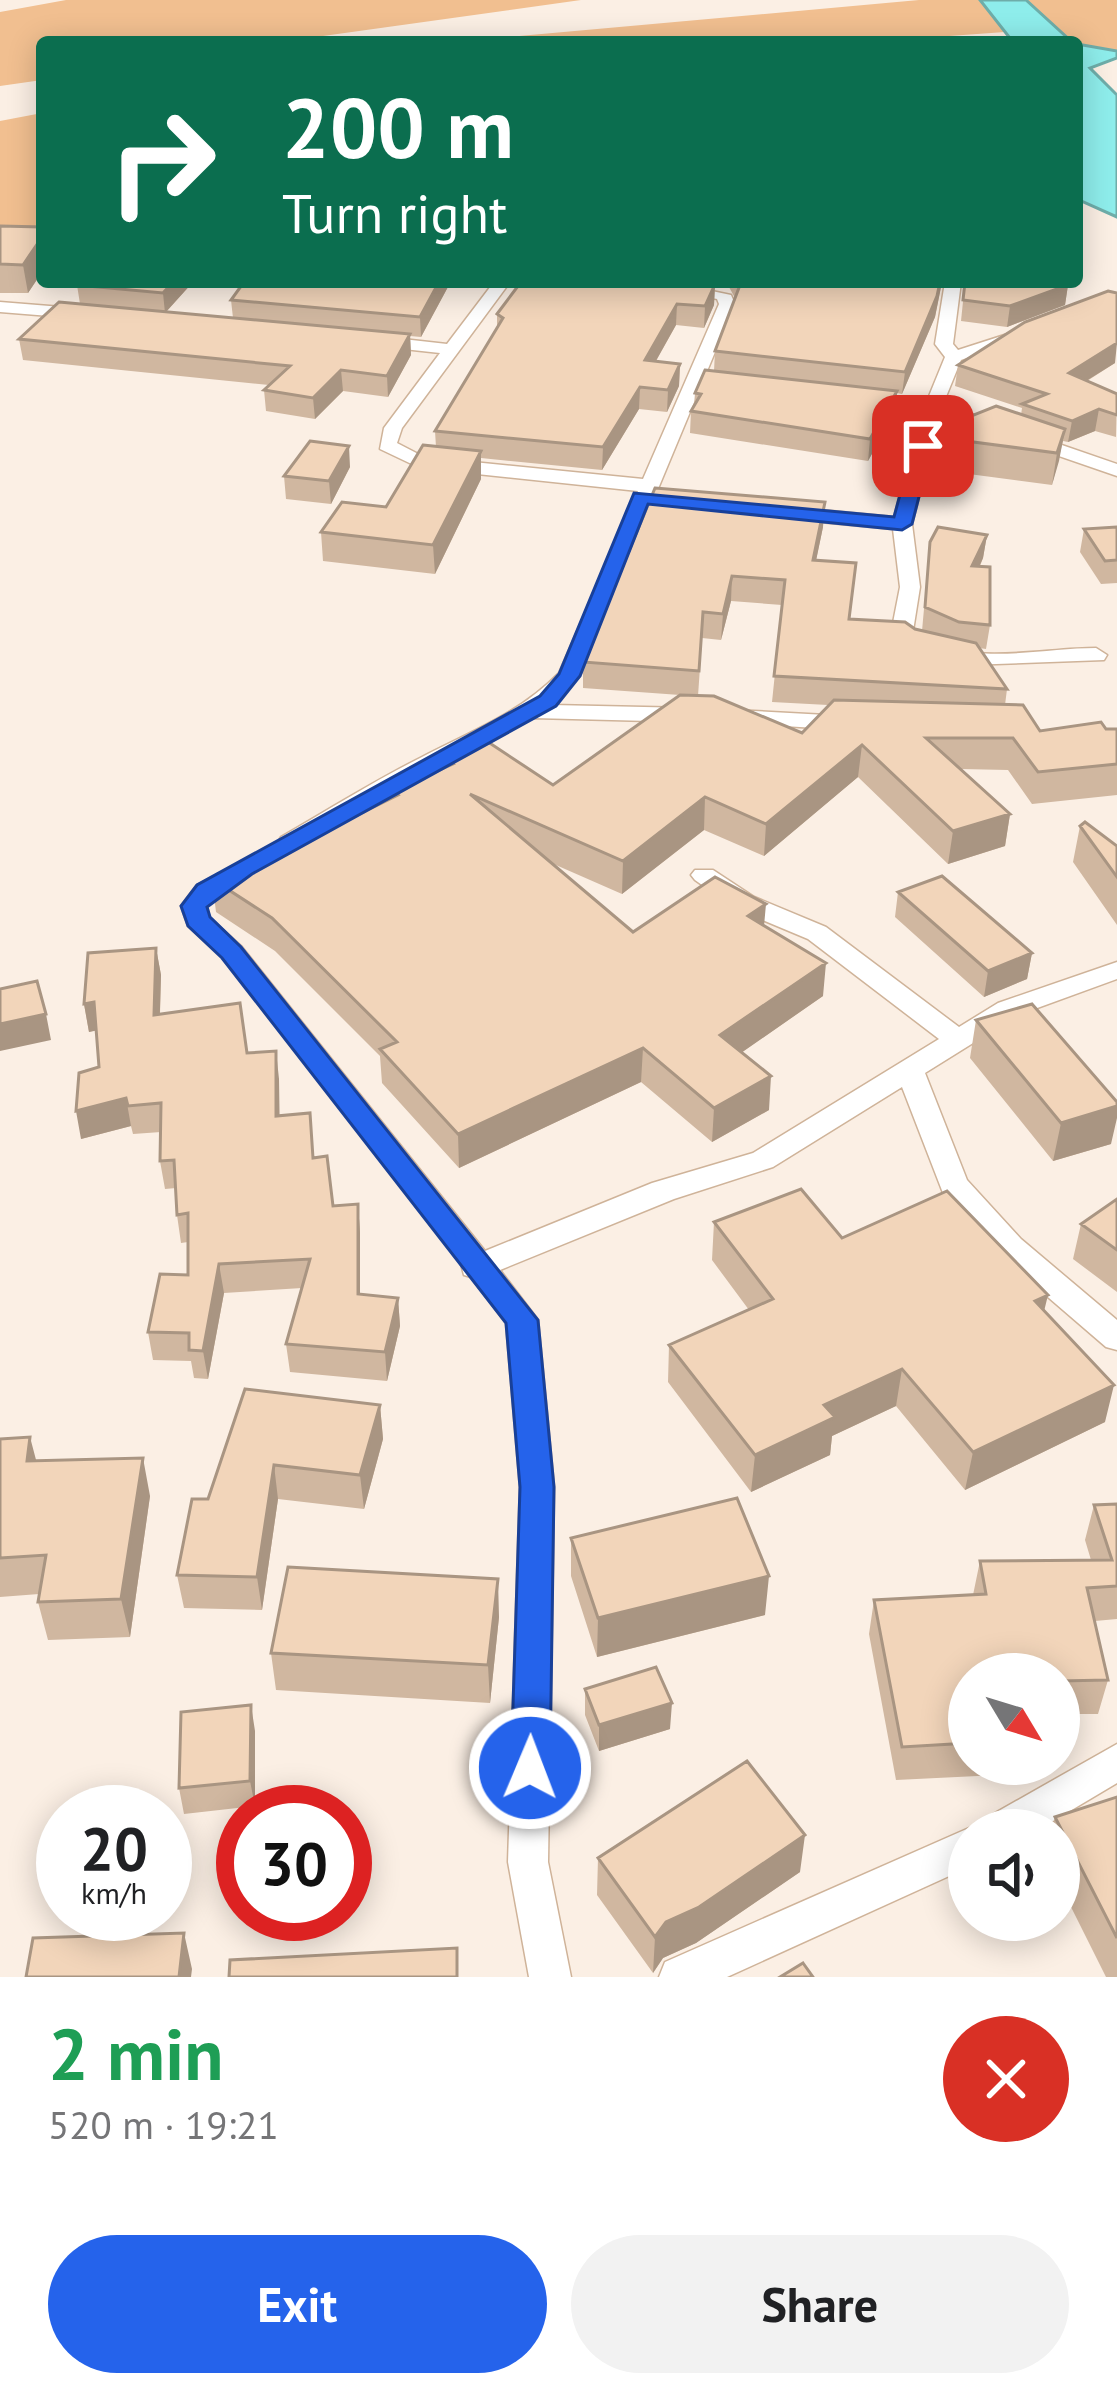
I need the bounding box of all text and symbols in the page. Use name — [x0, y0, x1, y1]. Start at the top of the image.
text: 200 m — [282, 72, 514, 181]
icon: right — [84, 84, 240, 240]
text: Turn right — [282, 178, 507, 248]
pin — [872, 395, 974, 497]
icon: arrive — [890, 413, 956, 479]
north arrow — [948, 1653, 1080, 1785]
map controls — [948, 1653, 1080, 1941]
position arrow — [467, 1705, 593, 1831]
speed limit sign: 30 — [216, 1785, 372, 1941]
text: 20 — [80, 1809, 148, 1887]
button: sound — [948, 1809, 1080, 1941]
text: km/h — [81, 1873, 147, 1912]
text: 2 min — [48, 2007, 224, 2100]
button: close — [943, 2016, 1069, 2142]
text: 520 m · 19:21 — [48, 2099, 279, 2150]
button: Exit — [48, 2235, 547, 2373]
button: Share — [571, 2235, 1069, 2373]

